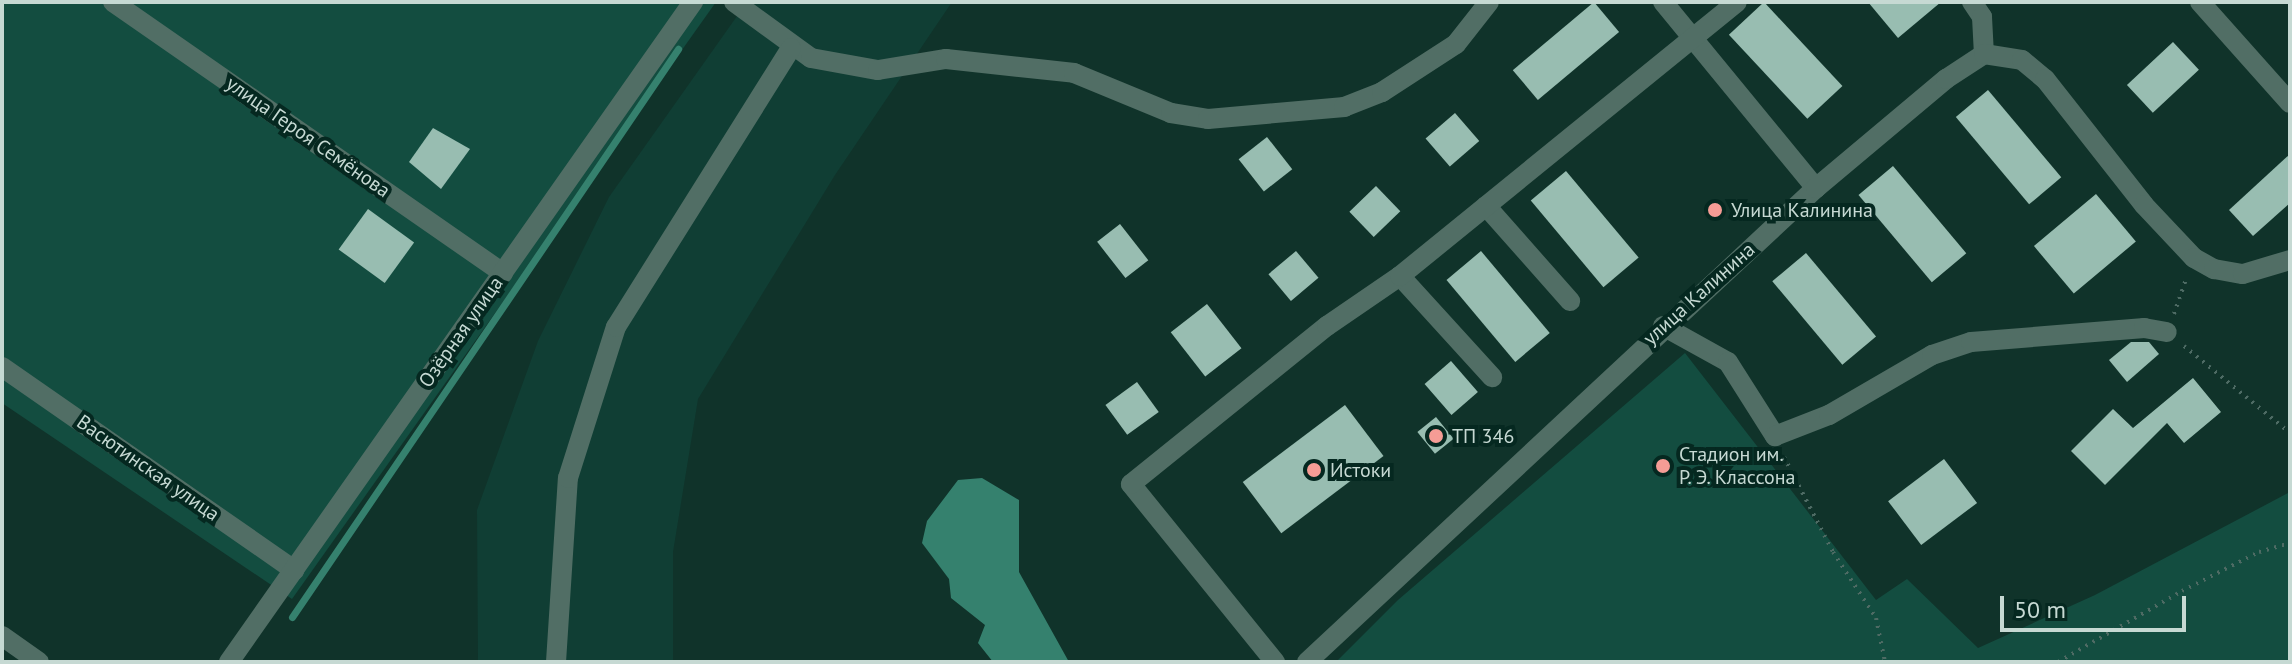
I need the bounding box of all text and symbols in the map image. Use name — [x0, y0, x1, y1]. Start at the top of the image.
street label: улица Героя Семёнова — [221, 71, 395, 203]
place label: Улица Калинина — [1731, 198, 1873, 222]
marker: Улица Калинина — [1706, 201, 1724, 219]
street label: улица Калинина — [1638, 238, 1760, 350]
street label: Озёрная улица — [414, 272, 508, 392]
street label: Васютинская улица — [72, 410, 224, 526]
place label: ТП 346 — [1452, 424, 1514, 448]
marker: ТП 346 — [1427, 427, 1445, 445]
place label: Стадион им. Р. Э. Классона — [1679, 442, 1798, 489]
marker: Стадион им. Р. Э. Классона — [1654, 457, 1672, 475]
place label: Истоки — [1330, 458, 1391, 482]
marker: Истоки — [1305, 461, 1323, 479]
scale bar — [2004, 580, 2190, 630]
text: 50 m — [2014, 594, 2066, 625]

